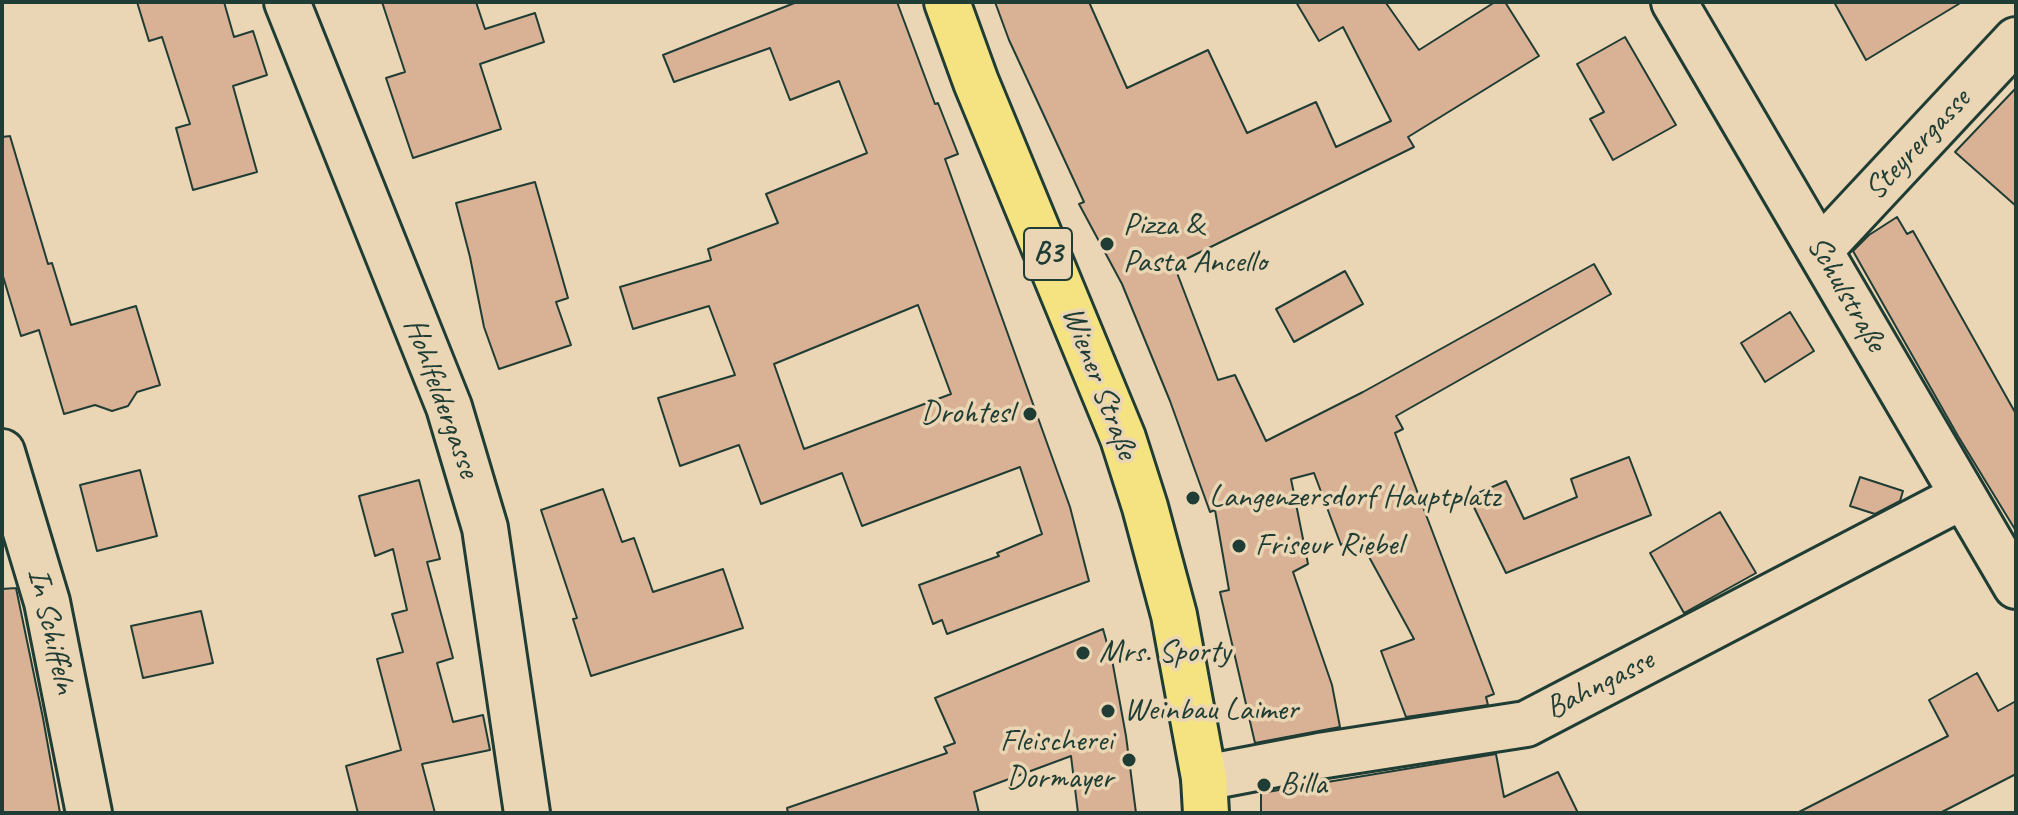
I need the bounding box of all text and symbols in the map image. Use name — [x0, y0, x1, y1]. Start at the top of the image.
street label: Steyrergasse — [1857, 81, 1979, 209]
place label: Pizza & Pasta Ancello — [1123, 207, 1267, 282]
road number: B3 — [1024, 228, 1072, 280]
street label: Schulstraße — [1798, 229, 1894, 359]
marker: Pizza & Pasta Ancello — [1098, 235, 1116, 253]
street label: Wiener Straße — [1052, 301, 1146, 465]
street label: Hohlfeldergasse — [394, 313, 488, 483]
place label: Drohtesl — [921, 395, 1014, 433]
marker: Drohtesl — [1021, 405, 1039, 423]
place label: Langenzersdorf Hauptplatz — [1209, 479, 1500, 517]
marker: Langenzersdorf Hauptplatz — [1184, 489, 1202, 507]
place label: Friseur Riebel — [1255, 527, 1403, 565]
marker: Friseur Riebel — [1230, 537, 1248, 555]
street label: In Schiffeln — [18, 565, 84, 697]
place label: Mrs. Sporty — [1099, 634, 1231, 672]
street label: Bahngasse — [1539, 641, 1661, 729]
marker: Mrs. Sporty — [1074, 644, 1092, 662]
place label: Weinbau Laimer — [1124, 692, 1298, 730]
marker: Weinbau Laimer — [1099, 702, 1117, 720]
place label: Fleischerei Dormayer — [1000, 723, 1113, 798]
marker: Fleischerei Dormayer — [1120, 751, 1138, 769]
place label: Billa — [1280, 766, 1327, 804]
marker: Billa — [1255, 776, 1273, 794]

